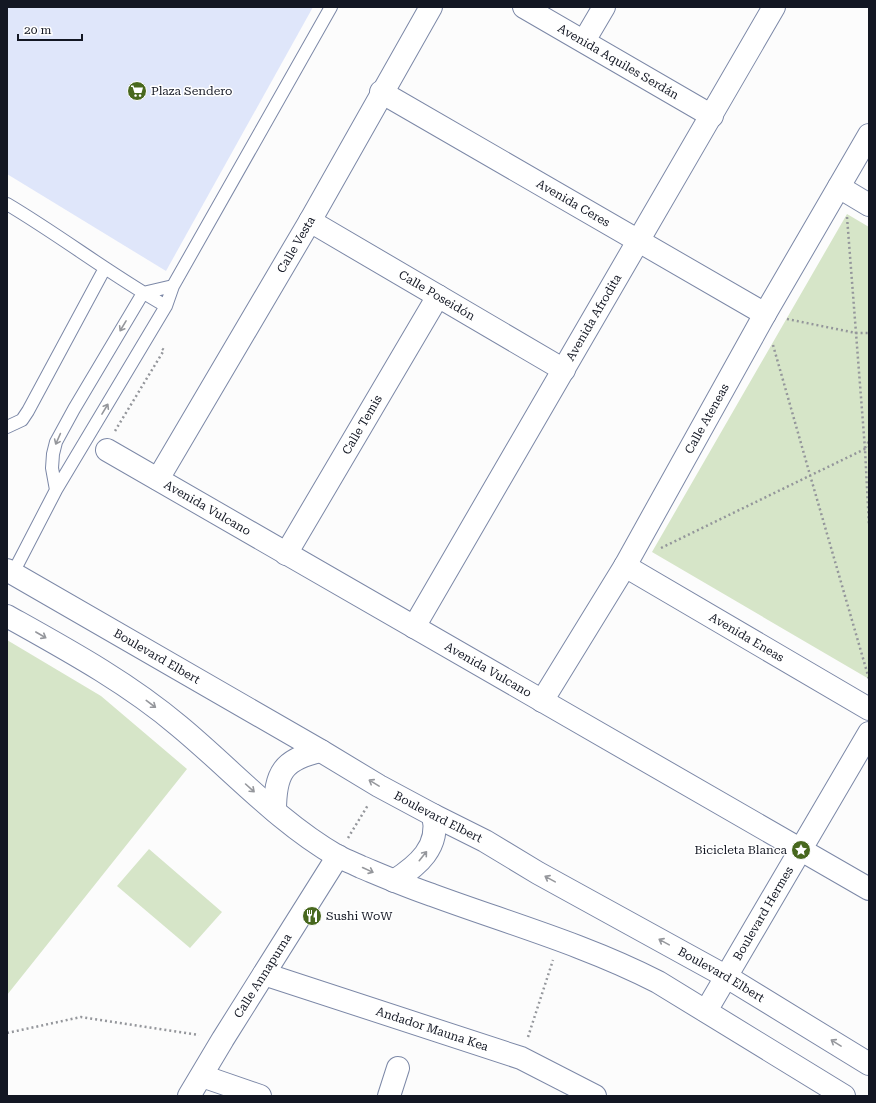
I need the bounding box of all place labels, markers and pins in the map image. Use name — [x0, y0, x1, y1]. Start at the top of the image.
supermarket icon: Plaza Sendero — [126, 80, 148, 102]
place label: Plaza Sendero — [151, 84, 232, 98]
place icon: Bicicleta Blanca — [790, 839, 812, 861]
place label: Bicicleta Blanca — [694, 843, 787, 857]
restaurant icon: Sushi WoW — [301, 905, 323, 927]
place label: Sushi WoW — [326, 909, 393, 923]

